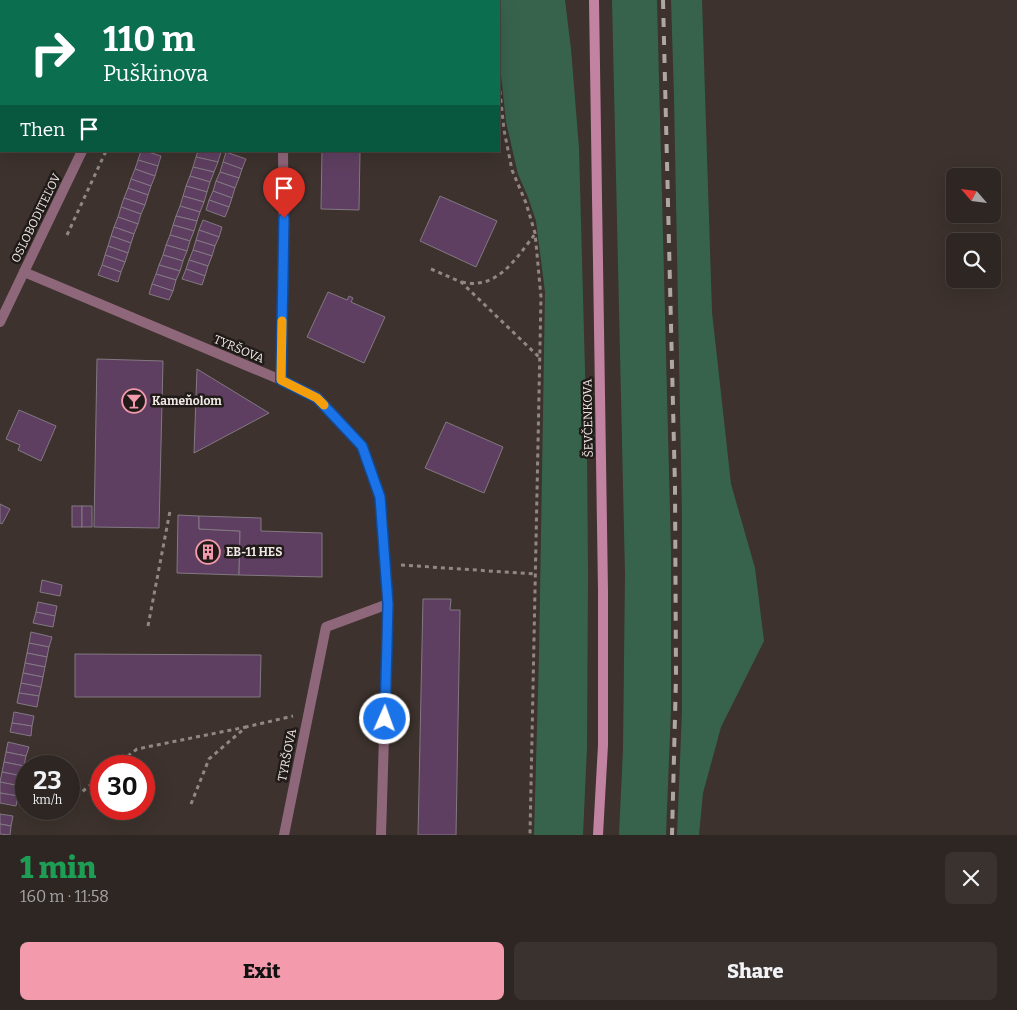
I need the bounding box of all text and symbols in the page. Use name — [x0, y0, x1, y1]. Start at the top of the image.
text: 110 m — [103, 18, 195, 60]
icon: right — [20, 20, 85, 85]
text: Puškinova — [103, 60, 208, 87]
icon: arrive — [75, 115, 103, 143]
text: Then — [20, 118, 65, 141]
pin — [263, 167, 305, 218]
north arrow — [946, 168, 1001, 222]
map controls — [946, 168, 1001, 288]
street label: OSLOBODITEĽOV — [8, 170, 64, 265]
icon: arrive — [270, 174, 298, 202]
button: search — [946, 233, 1001, 288]
street label: TYRŠOVA — [212, 331, 267, 366]
street label: ŠEVČENKOVA — [579, 378, 596, 457]
bar icon: Kameňolom — [121, 388, 147, 414]
place label: Kameňolom — [152, 394, 222, 408]
building icon: EB-11 HES — [195, 539, 221, 565]
place label: EB-11 HES — [226, 545, 282, 559]
position arrow — [358, 692, 410, 744]
street label: TYRŠOVA — [274, 727, 299, 783]
speed limit sign: 30 — [90, 755, 155, 820]
text: 23 — [33, 766, 62, 796]
text: km/h — [33, 793, 62, 807]
text: 1 min — [20, 850, 96, 886]
button: close — [945, 852, 997, 904]
text: 160 m · 11:58 — [20, 887, 109, 906]
button: Exit — [20, 942, 504, 1000]
button: Share — [514, 942, 997, 1000]

